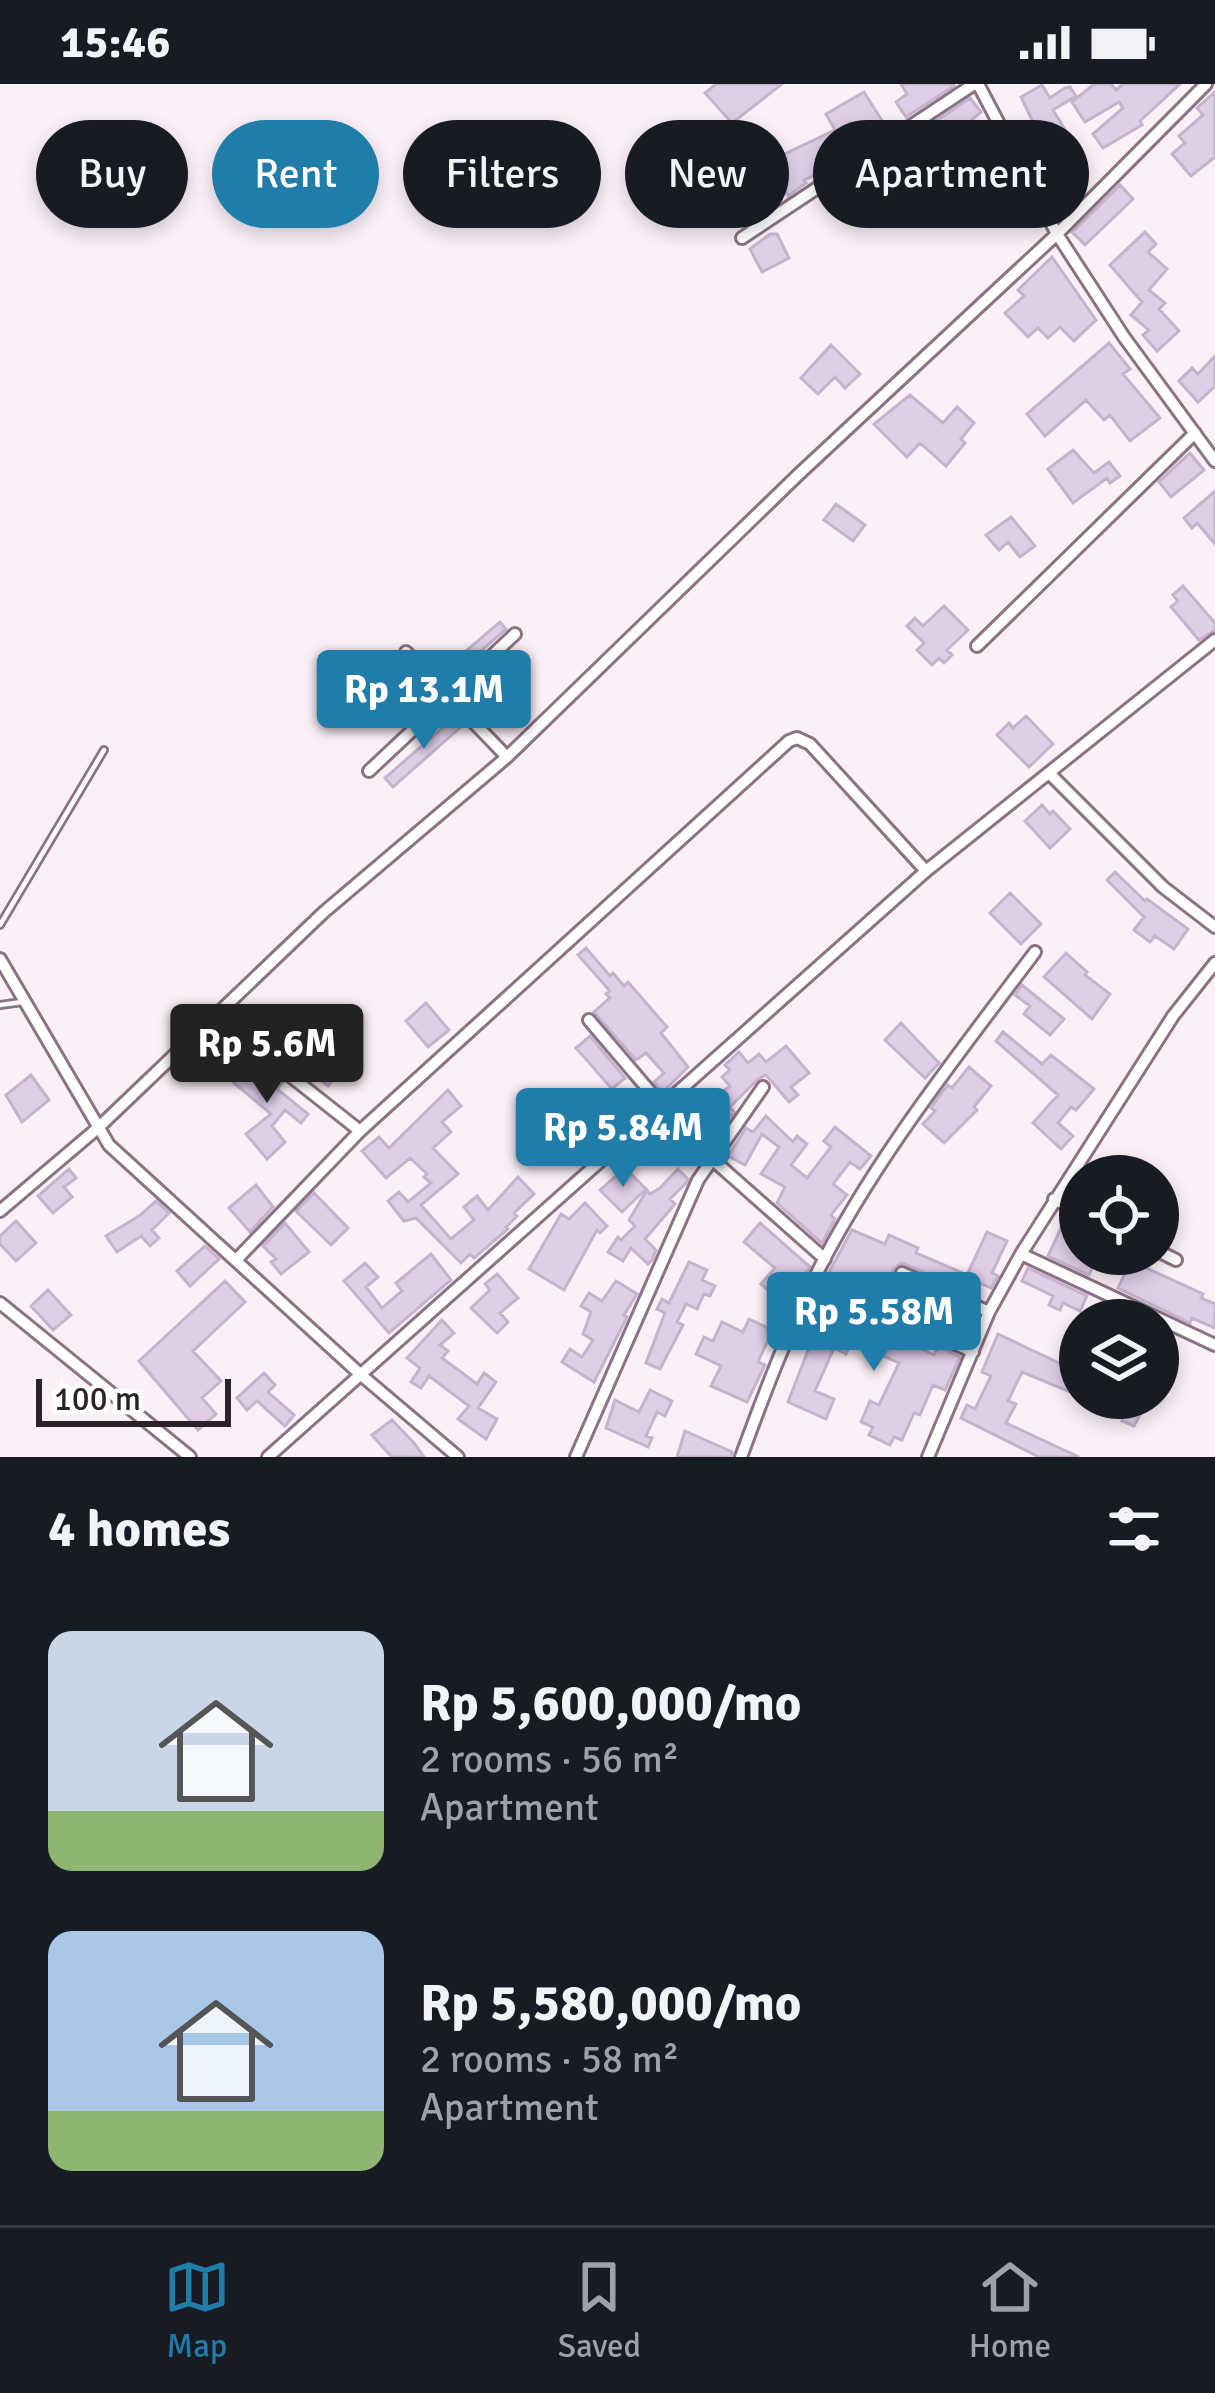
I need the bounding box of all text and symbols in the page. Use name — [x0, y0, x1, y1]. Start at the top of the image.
text: 15:46 — [60, 15, 170, 70]
chip: Buy — [36, 120, 188, 228]
chip: Rent — [212, 120, 379, 228]
chip: Filters — [403, 120, 601, 228]
chip: New — [625, 120, 789, 228]
chip: Apartment — [813, 120, 1089, 228]
pin: Rp 13.1M — [300, 650, 548, 752]
text: Rp 13.1M — [344, 665, 504, 713]
pin: Rp 5.6M — [156, 1004, 378, 1106]
text: Rp 5.6M — [197, 1019, 337, 1067]
pin: Rp 5.84M — [499, 1088, 747, 1190]
text: Rp 5.84M — [543, 1103, 703, 1151]
map controls — [1059, 1155, 1179, 1419]
button: locate — [1059, 1155, 1179, 1275]
pin: Rp 5.58M — [750, 1272, 998, 1374]
text: Rp 5.58M — [794, 1287, 954, 1335]
button: layers — [1059, 1299, 1179, 1419]
scale bar — [36, 1373, 231, 1426]
text: 100 m — [54, 1379, 141, 1420]
icon: filters — [1101, 1496, 1167, 1562]
text: 4 homes — [48, 1498, 230, 1561]
text: Rp 5,600,000/mo — [420, 1672, 801, 1735]
icon: home — [144, 1679, 288, 1823]
text: 2 rooms · 56 m² — [420, 1735, 679, 1783]
text: Apartment — [420, 1783, 599, 1831]
text: Rp 5,580,000/mo — [420, 1972, 801, 2035]
icon: home — [144, 1979, 288, 2123]
text: 2 rooms · 58 m² — [420, 2035, 679, 2083]
text: Apartment — [420, 2083, 599, 2131]
tab: Map — [164, 2254, 230, 2367]
tab: Saved — [558, 2254, 641, 2367]
tab: Home — [969, 2254, 1051, 2367]

